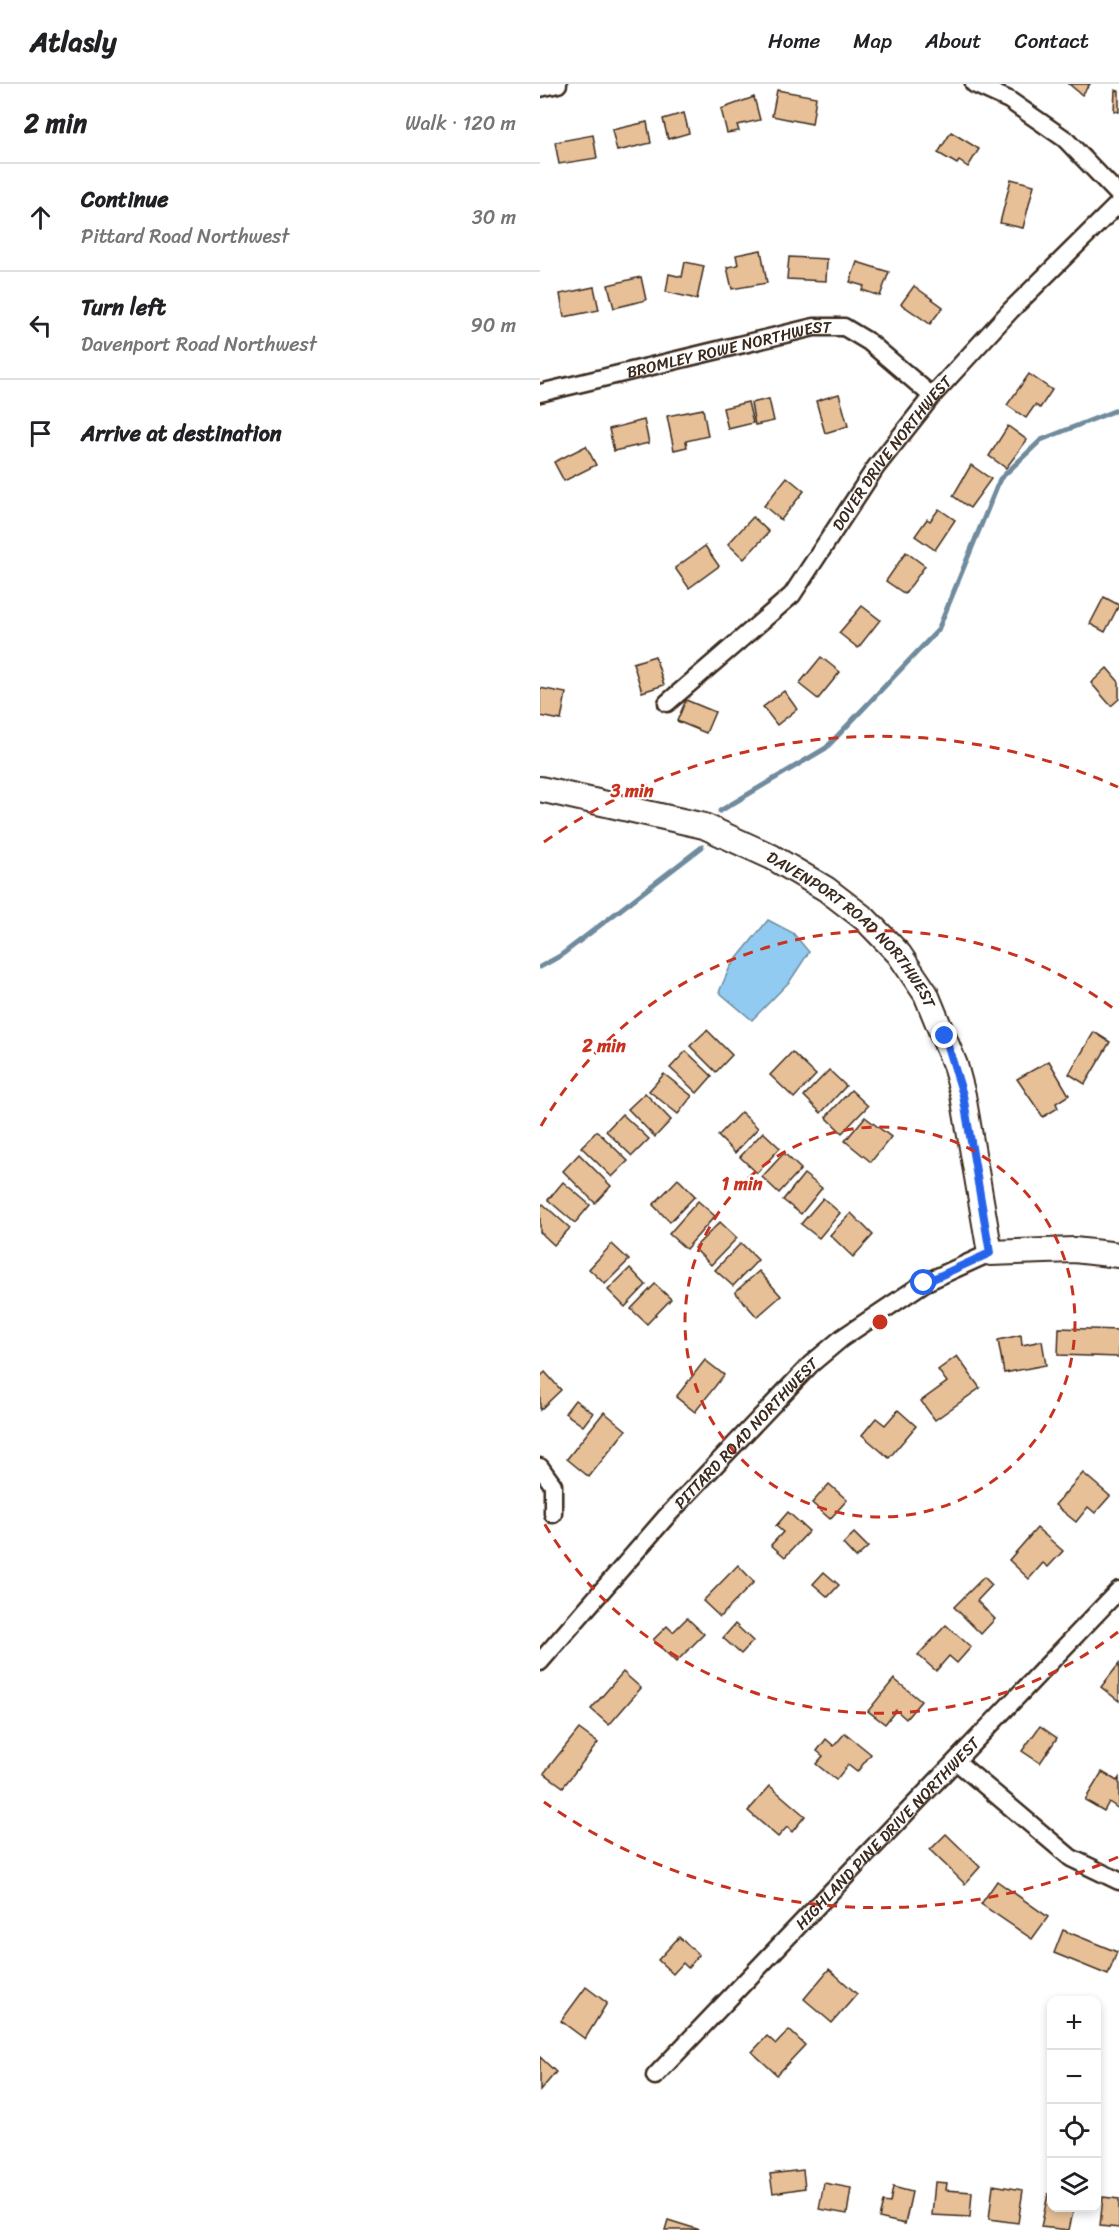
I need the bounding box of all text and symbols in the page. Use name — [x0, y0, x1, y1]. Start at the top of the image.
text: Atlasly — [30, 17, 117, 66]
text: Home — [768, 22, 820, 60]
text: Map — [853, 22, 892, 60]
text: About — [925, 22, 982, 60]
text: Contact — [1015, 22, 1089, 60]
text: 2 min — [24, 100, 87, 146]
text: Walk · 120 m — [405, 106, 516, 141]
text: Continue — [81, 180, 169, 219]
text: 30 m — [472, 200, 516, 235]
icon: ahead — [24, 201, 57, 234]
text: Pittard Road Northwest — [81, 219, 289, 254]
text: Turn left — [81, 288, 166, 327]
text: 90 m — [471, 308, 516, 343]
icon: left — [24, 309, 57, 342]
street label: BROMLEY ROWE NORTHWEST — [623, 313, 832, 387]
text: Davenport Road Northwest — [81, 327, 317, 362]
street label: DOVER DRIVE NORTHWEST — [824, 368, 960, 537]
text: Arrive at destination — [81, 414, 282, 453]
icon: arrive — [24, 417, 57, 450]
text: 3 min — [609, 775, 654, 807]
street label: DAVENPORT ROAD NORTHWEST — [761, 843, 944, 1013]
route end — [931, 1022, 957, 1048]
text: 2 min — [581, 1030, 626, 1062]
text: 1 min — [722, 1168, 763, 1200]
route start — [910, 1269, 936, 1295]
centre of rings — [870, 1312, 890, 1332]
street label: PITTARD ROAD NORTHWEST — [667, 1349, 826, 1516]
street label: HIGHLAND PINE DRIVE NORTHWEST — [788, 1729, 988, 1937]
map controls — [1047, 1996, 1101, 2212]
button: + — [1047, 1996, 1101, 2050]
button: − — [1047, 2050, 1101, 2104]
button: locate — [1047, 2104, 1101, 2158]
button: layers — [1047, 2158, 1101, 2212]

